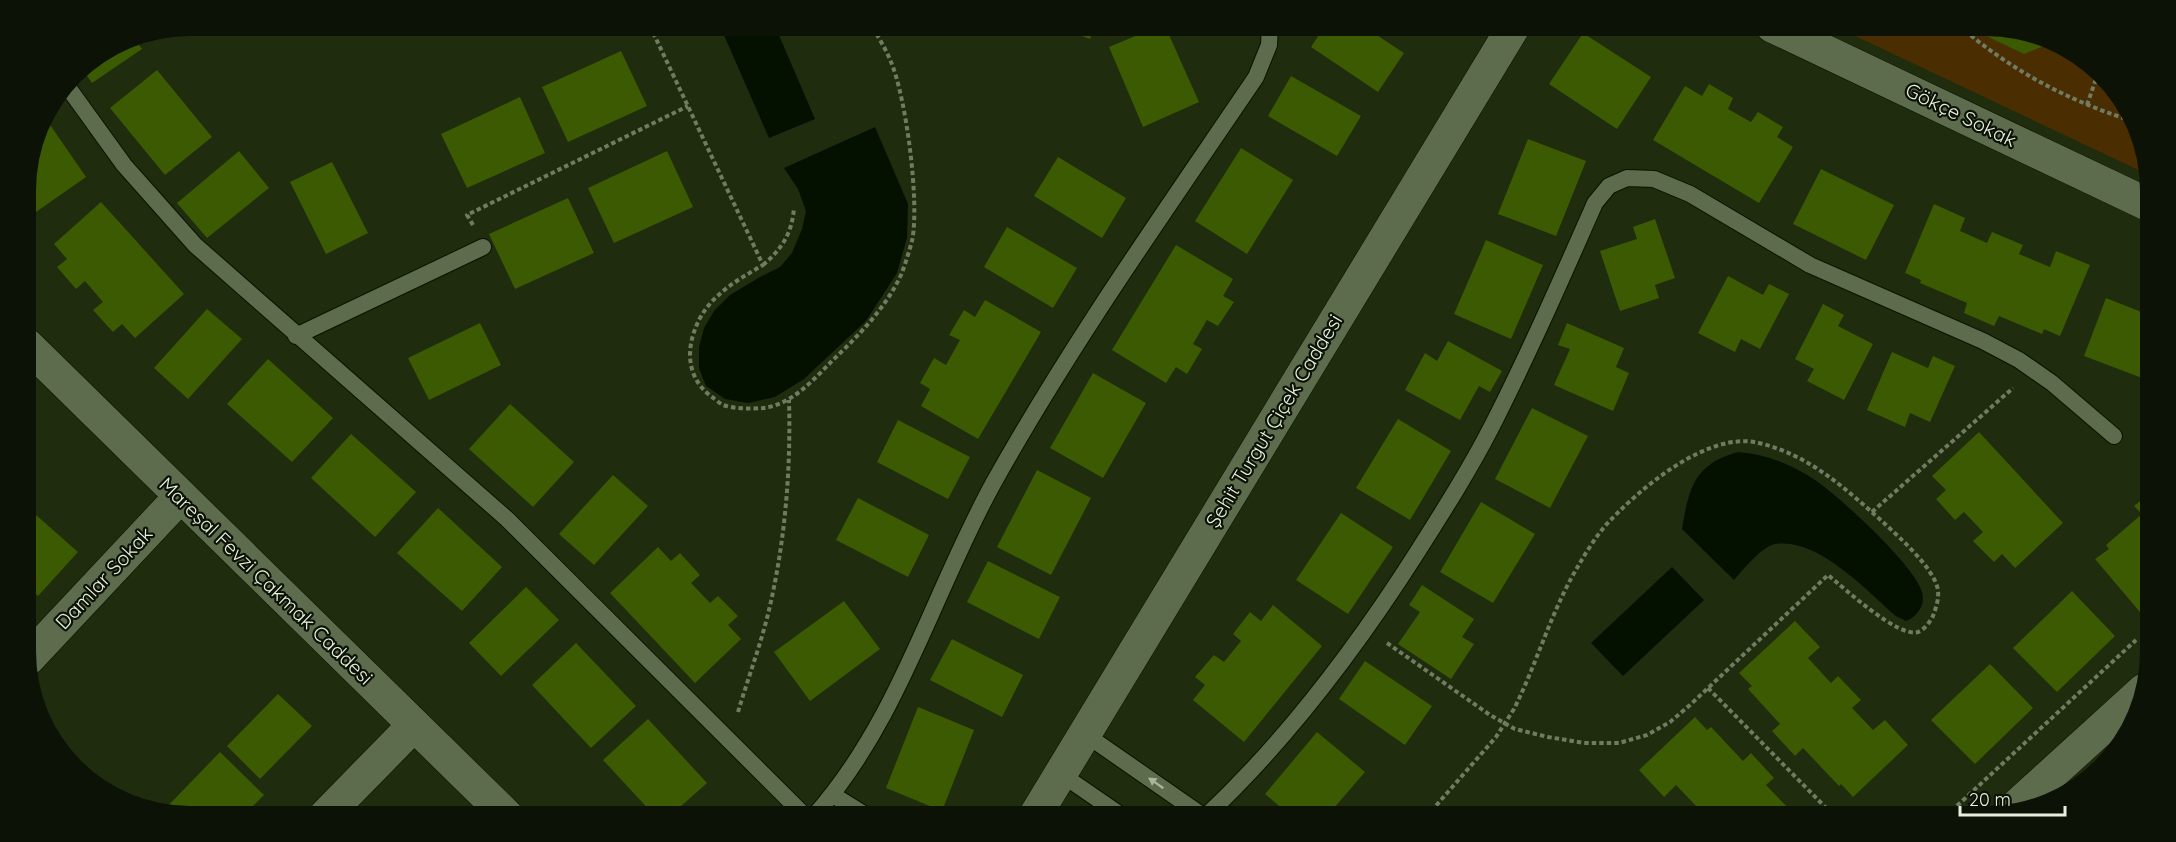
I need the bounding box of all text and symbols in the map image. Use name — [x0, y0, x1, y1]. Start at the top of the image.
street label: Gökçe Sokak — [1902, 77, 2021, 152]
street label: Şehit Turgut Çiçek Caddesi — [1200, 310, 1347, 532]
street label: Mareşal Fevzi Çakmak Caddesi — [154, 472, 379, 690]
street label: Damlar Sokak — [50, 521, 158, 634]
one-way arrow — [1148, 777, 1164, 789]
scale bar — [1960, 779, 2065, 817]
text: 20 m — [1969, 788, 2011, 811]

